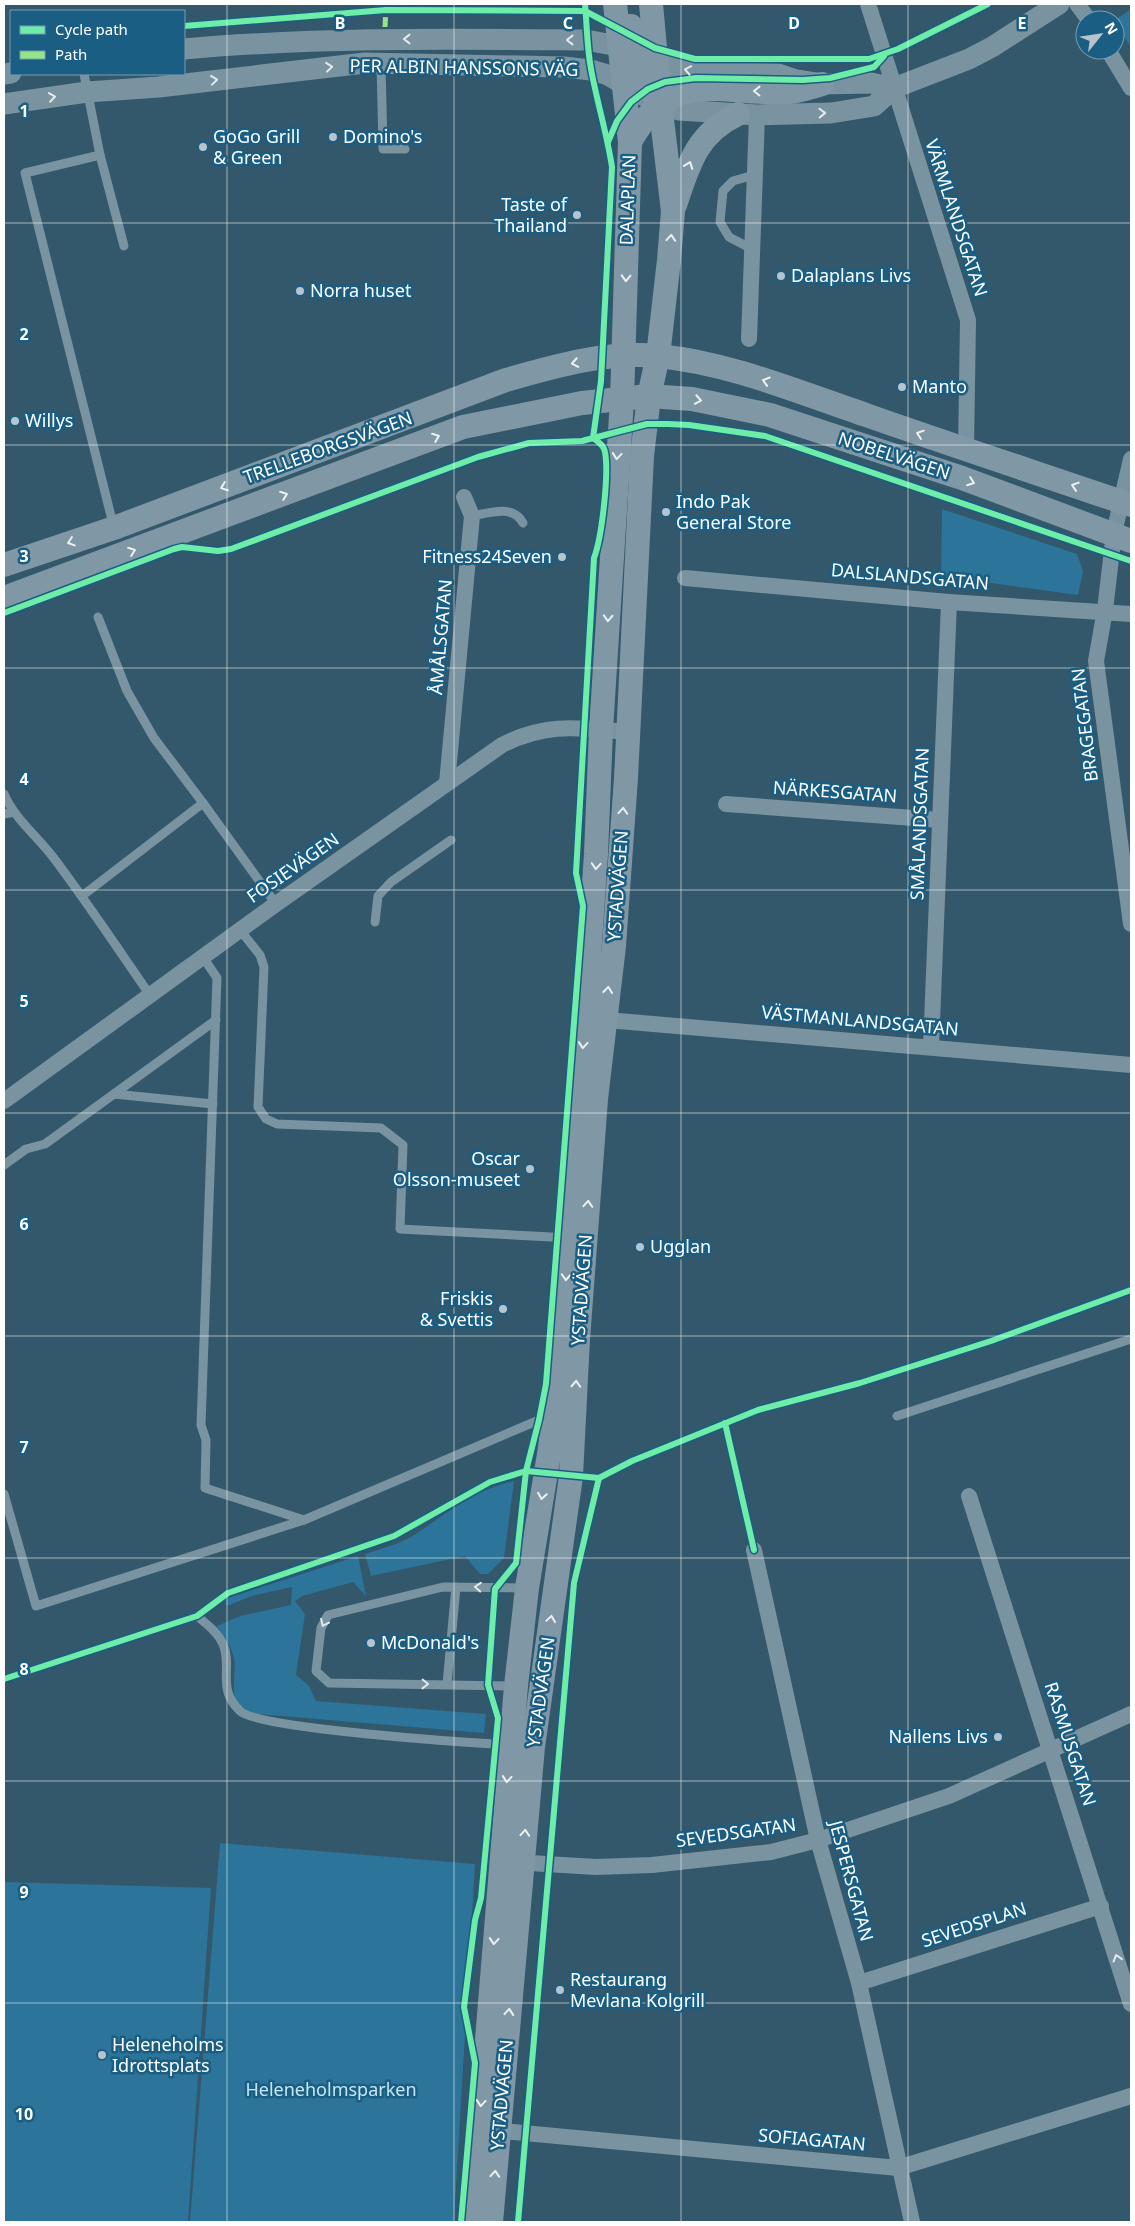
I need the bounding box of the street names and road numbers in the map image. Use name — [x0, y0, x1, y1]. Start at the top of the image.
street label: PER ALBIN HANSSONS VÄG — [349, 53, 579, 81]
street label: VÄRMLANDSGATAN — [920, 136, 994, 299]
street label: DALAPLAN — [613, 154, 641, 246]
street label: TRELLEBORGSVÄGEN — [240, 405, 415, 489]
street label: NOBELVÄGEN — [835, 426, 953, 484]
street label: DALSLANDSGATAN — [830, 557, 990, 595]
street label: ÅMÅLSGATAN — [423, 578, 457, 696]
street label: BRAGEGATAN — [1065, 667, 1103, 783]
street label: SMÅLANDSGATAN — [904, 747, 934, 901]
street label: NÄRKESGATAN — [772, 775, 898, 807]
street label: FOSIEVÄGEN — [242, 827, 343, 908]
street label: YSTADVÄGEN — [601, 830, 633, 942]
street label: VÄSTMANLANDSGATAN — [760, 999, 960, 1041]
street label: YSTADVÄGEN — [565, 1234, 597, 1346]
street label: YSTADVÄGEN — [520, 1635, 560, 1749]
street label: RASMUSGATAN — [1040, 1679, 1102, 1809]
street label: SEVEDSGATAN — [674, 1812, 797, 1852]
street label: JESPERSGATAN — [824, 1816, 880, 1944]
street label: SEVEDSPLAN — [918, 1896, 1029, 1952]
street label: YSTADVÄGEN — [484, 2038, 518, 2151]
street label: SOFIAGATAN — [757, 2122, 867, 2156]

